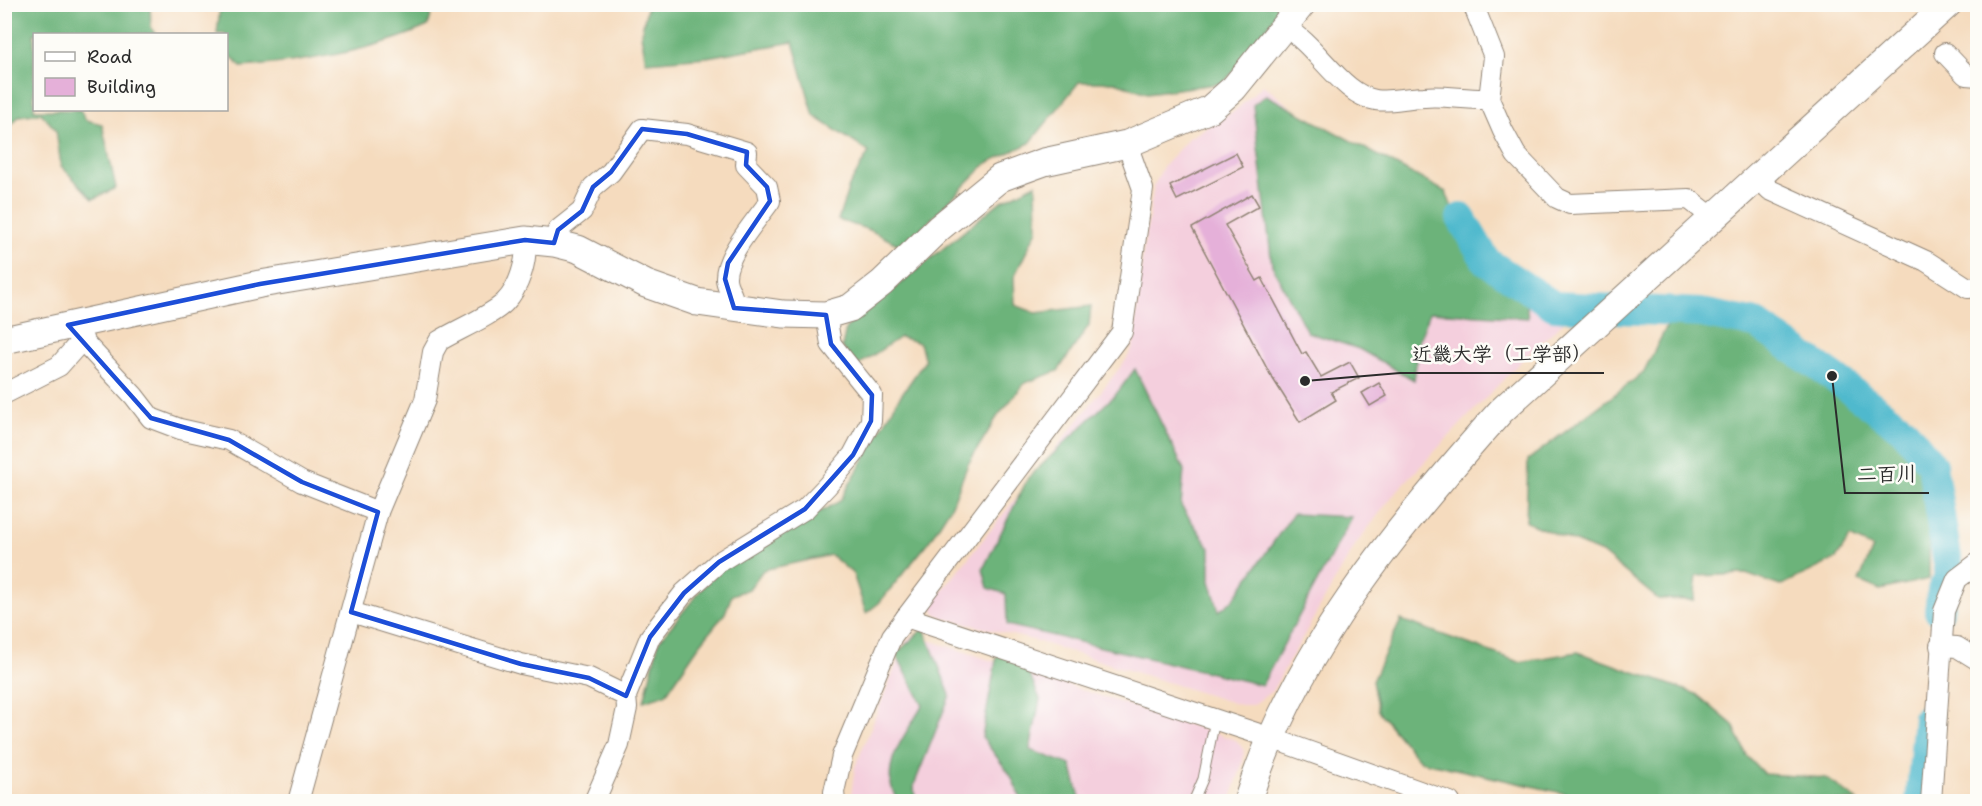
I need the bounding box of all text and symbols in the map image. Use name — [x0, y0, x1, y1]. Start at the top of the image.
legend — [33, 33, 228, 111]
text: Road — [87, 45, 132, 69]
text: Building — [87, 75, 156, 99]
callout: 近畿大学（工学部） — [1400, 335, 1604, 373]
text: 近畿大学（工学部） — [1412, 341, 1592, 367]
callout: 二百川 — [1845, 455, 1929, 493]
text: 二百川 — [1857, 461, 1917, 487]

